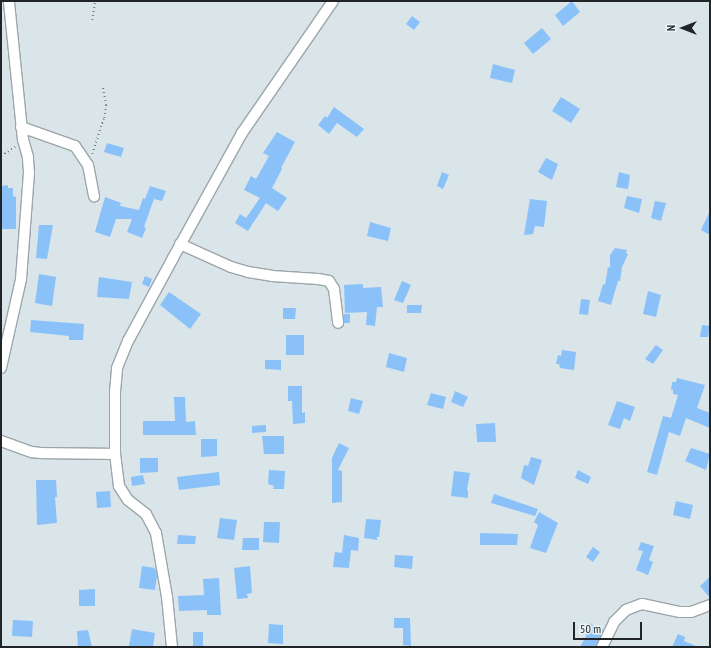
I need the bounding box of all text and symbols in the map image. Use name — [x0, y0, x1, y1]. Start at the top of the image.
north arrow — [663, 8, 703, 48]
text: N — [664, 25, 678, 31]
scale bar — [575, 614, 644, 640]
text: 50 m — [580, 621, 601, 636]

